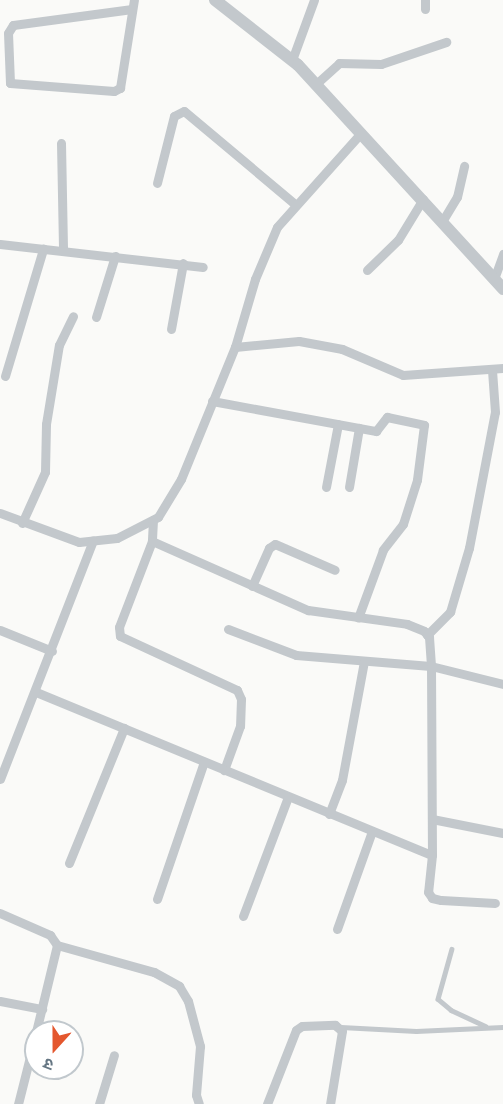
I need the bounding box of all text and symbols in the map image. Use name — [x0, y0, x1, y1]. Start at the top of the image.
north arrow — [24, 1020, 84, 1080]
text: उ — [40, 1055, 56, 1076]

